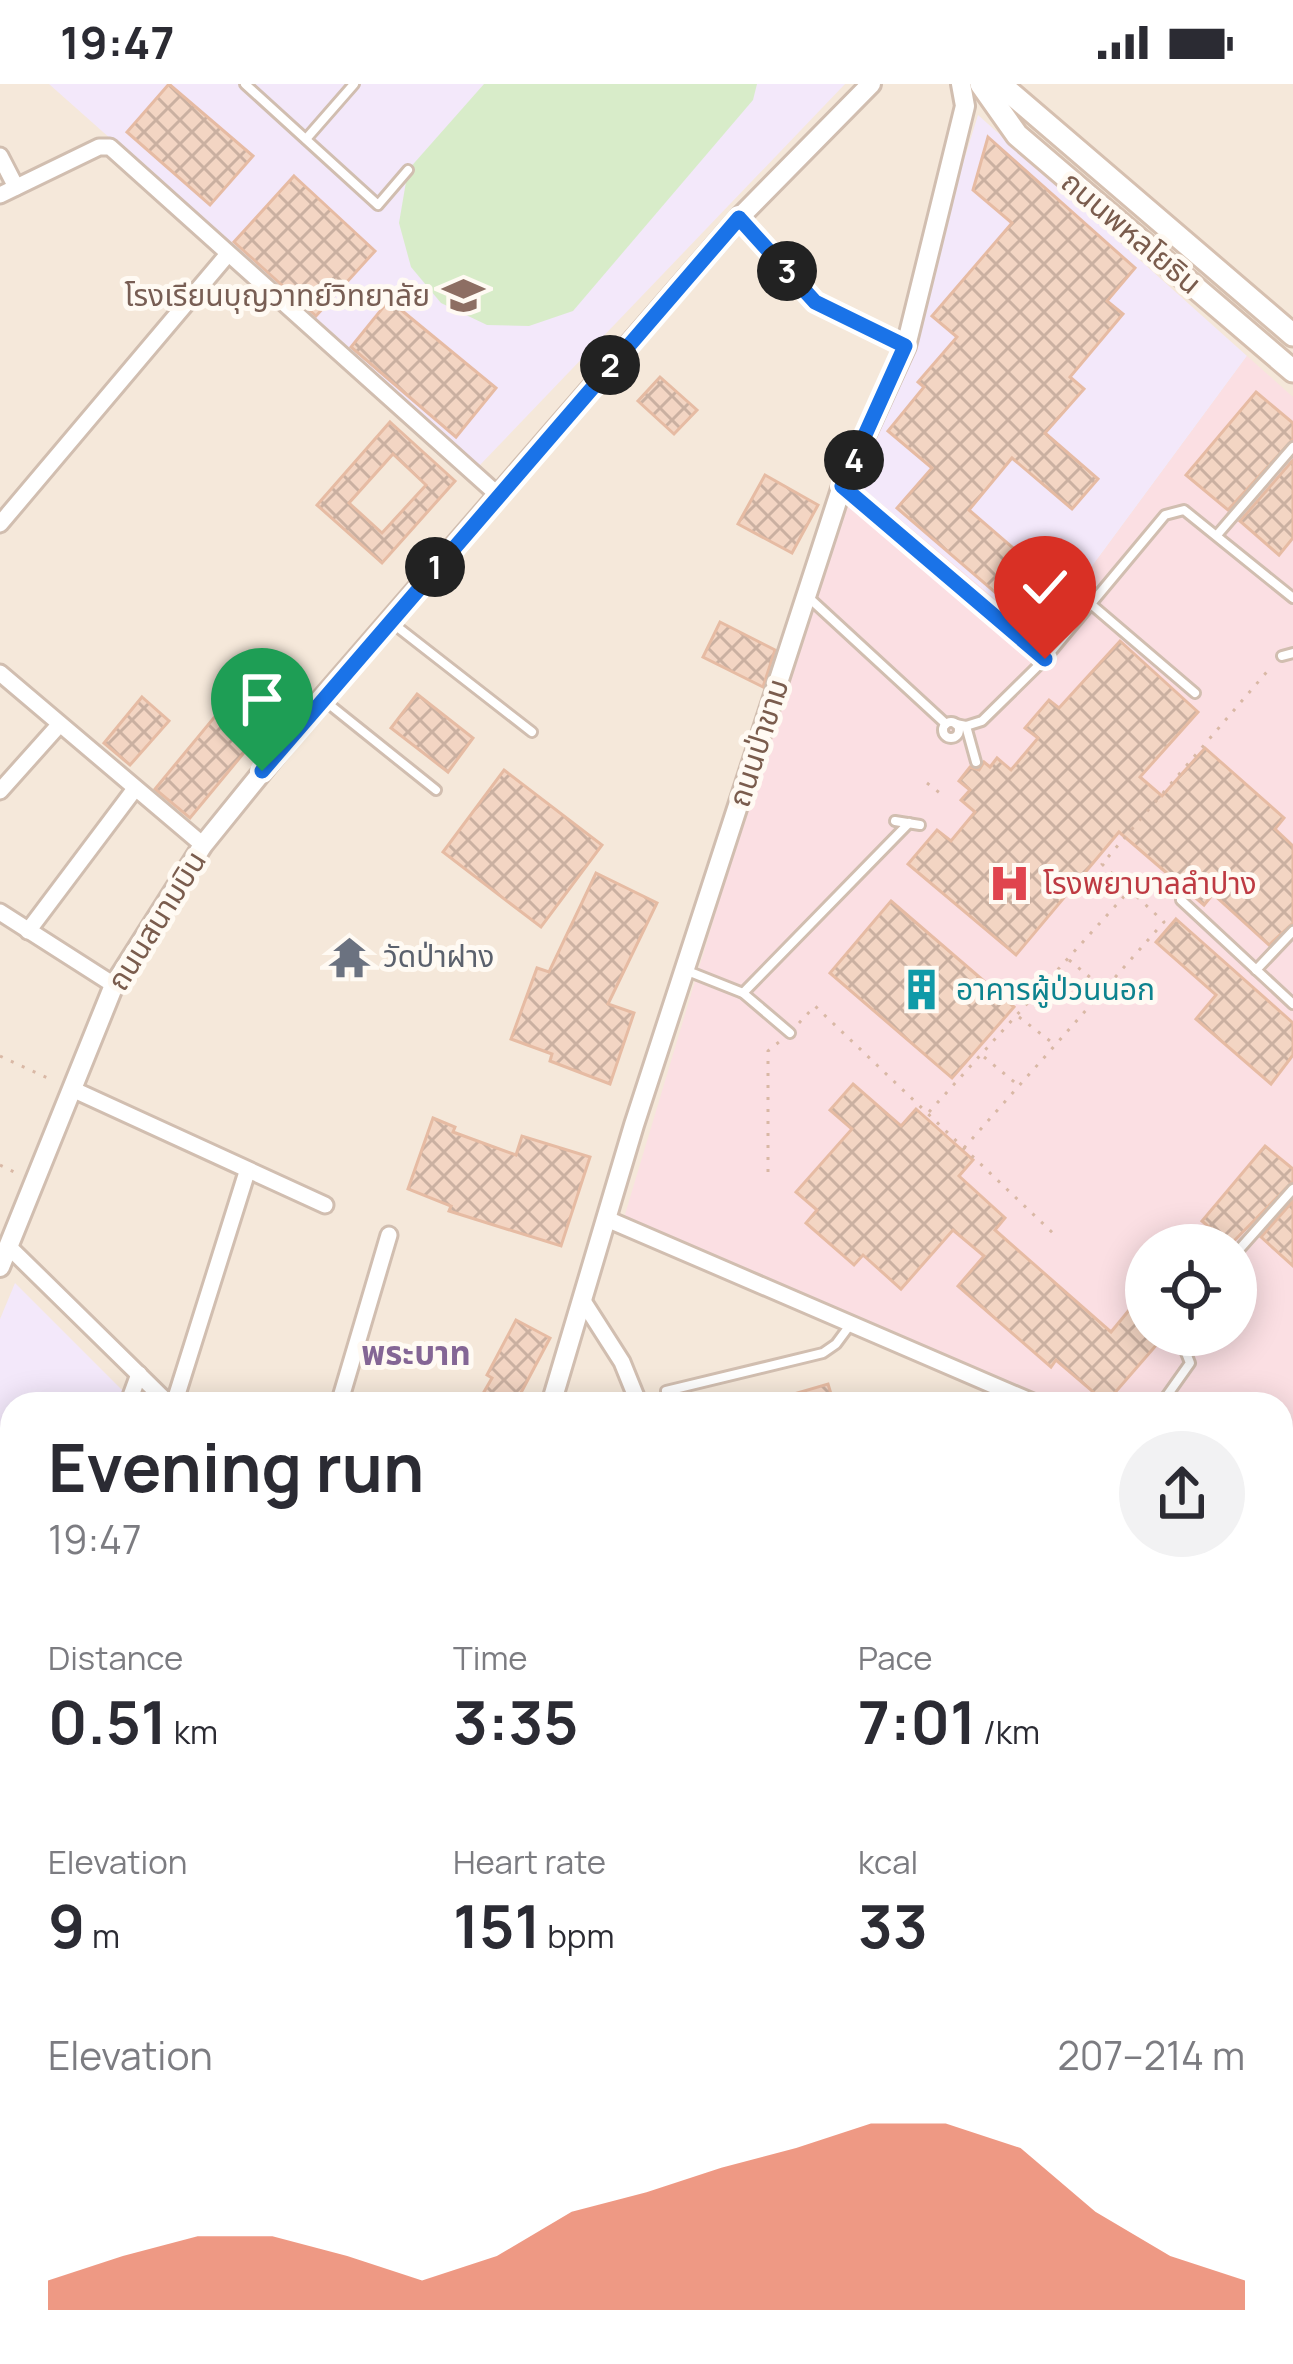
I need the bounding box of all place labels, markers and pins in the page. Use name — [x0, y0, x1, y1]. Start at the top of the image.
pin: 3 — [757, 241, 817, 301]
school or university icon: โรงเรียนบุญวาทย์วิทยาลัย — [441, 273, 487, 319]
place label: โรงเรียนบุญวาทย์วิทยาลัย — [125, 274, 430, 315]
pin: 2 — [580, 335, 640, 395]
pin: 4 — [824, 430, 884, 490]
pin — [994, 536, 1096, 659]
pin: 1 — [405, 537, 465, 597]
pin — [211, 648, 313, 771]
hospital icon: โรงพยาบาลลำปาง — [986, 861, 1032, 907]
place label: โรงพยาบาลลำปาง — [1043, 862, 1257, 903]
temple icon: วัดป่าฝาง — [326, 934, 372, 980]
place label: วัดป่าฝาง — [383, 935, 494, 976]
building icon: อาคารผู้ป่วนนอก — [899, 967, 945, 1013]
place label: อาคารผู้ป่วนนอก — [956, 968, 1155, 1009]

